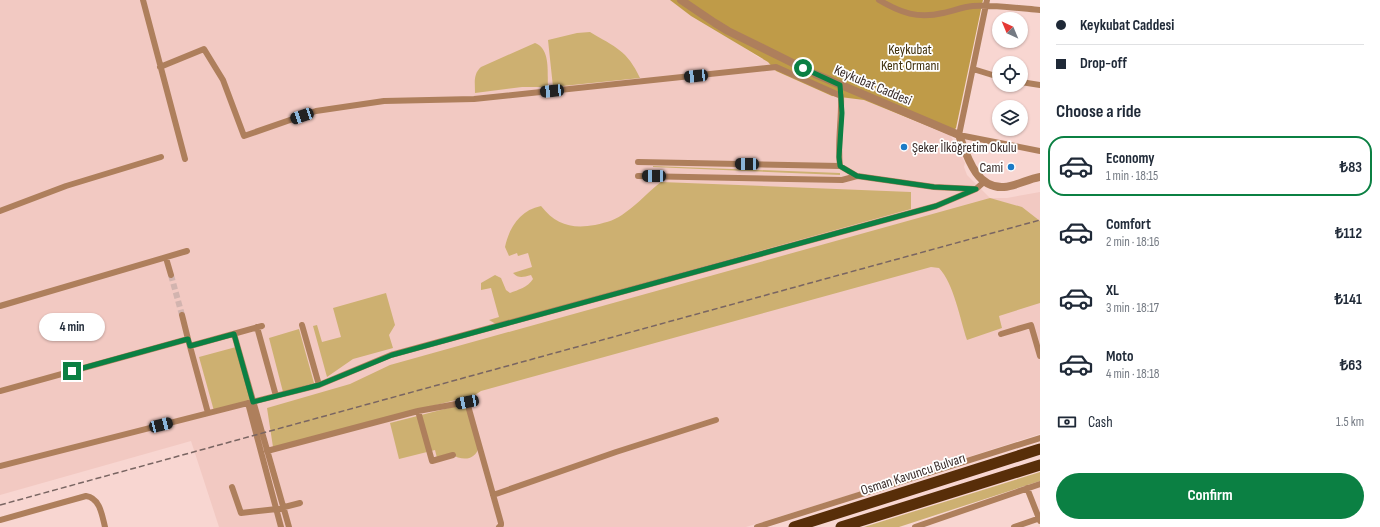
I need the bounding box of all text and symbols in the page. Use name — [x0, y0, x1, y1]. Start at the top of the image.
north arrow — [992, 12, 1028, 48]
map controls — [992, 12, 1028, 136]
text: Keykubat Caddesi — [1080, 16, 1174, 35]
park label: Keykubat Kent Ormanı — [881, 41, 939, 74]
text: Drop-off — [1080, 54, 1127, 73]
button: locate — [992, 56, 1028, 92]
route start — [794, 59, 812, 77]
street label: Keykubat Caddesi — [832, 61, 914, 109]
car — [683, 69, 709, 83]
car — [539, 84, 565, 98]
button: layers — [992, 100, 1028, 136]
text: Choose a ride — [1056, 101, 1141, 122]
car — [289, 106, 315, 126]
place label: Şeker İlköğretim Okulu — [912, 139, 1017, 156]
marker: Şeker İlköğretim Okulu — [899, 142, 909, 152]
icon: car — [1058, 148, 1094, 184]
text: Economy — [1106, 149, 1155, 168]
car — [735, 158, 759, 170]
text: ₺83 — [1340, 158, 1362, 177]
place label: Cami — [979, 159, 1003, 176]
marker: Cami — [1006, 162, 1016, 172]
text: 1 min · 18:15 — [1106, 168, 1158, 184]
car — [642, 170, 666, 182]
icon: car — [1058, 214, 1094, 250]
text: Comfort — [1106, 215, 1151, 234]
text: ₺112 — [1335, 224, 1362, 243]
text: 2 min · 18:16 — [1106, 234, 1159, 250]
icon: car — [1058, 280, 1094, 316]
text: XL — [1106, 281, 1119, 300]
text: ₺141 — [1335, 290, 1362, 309]
text: 3 min · 18:17 — [1106, 300, 1159, 316]
callout: 4 min — [39, 313, 105, 341]
text: 4 min — [59, 319, 85, 335]
icon: car — [1058, 346, 1094, 382]
text: Moto — [1106, 347, 1133, 366]
text: ₺63 — [1340, 356, 1362, 375]
route end — [63, 362, 81, 380]
text: 4 min · 18:18 — [1106, 366, 1160, 382]
car — [454, 394, 480, 410]
icon: cash — [1056, 411, 1078, 433]
text: Cash — [1088, 413, 1113, 432]
text: 1.5 km — [1336, 414, 1364, 430]
car — [148, 416, 174, 434]
street label: Osman Kavuncu Bulvarı — [859, 449, 967, 499]
button: Confirm — [1056, 473, 1364, 519]

